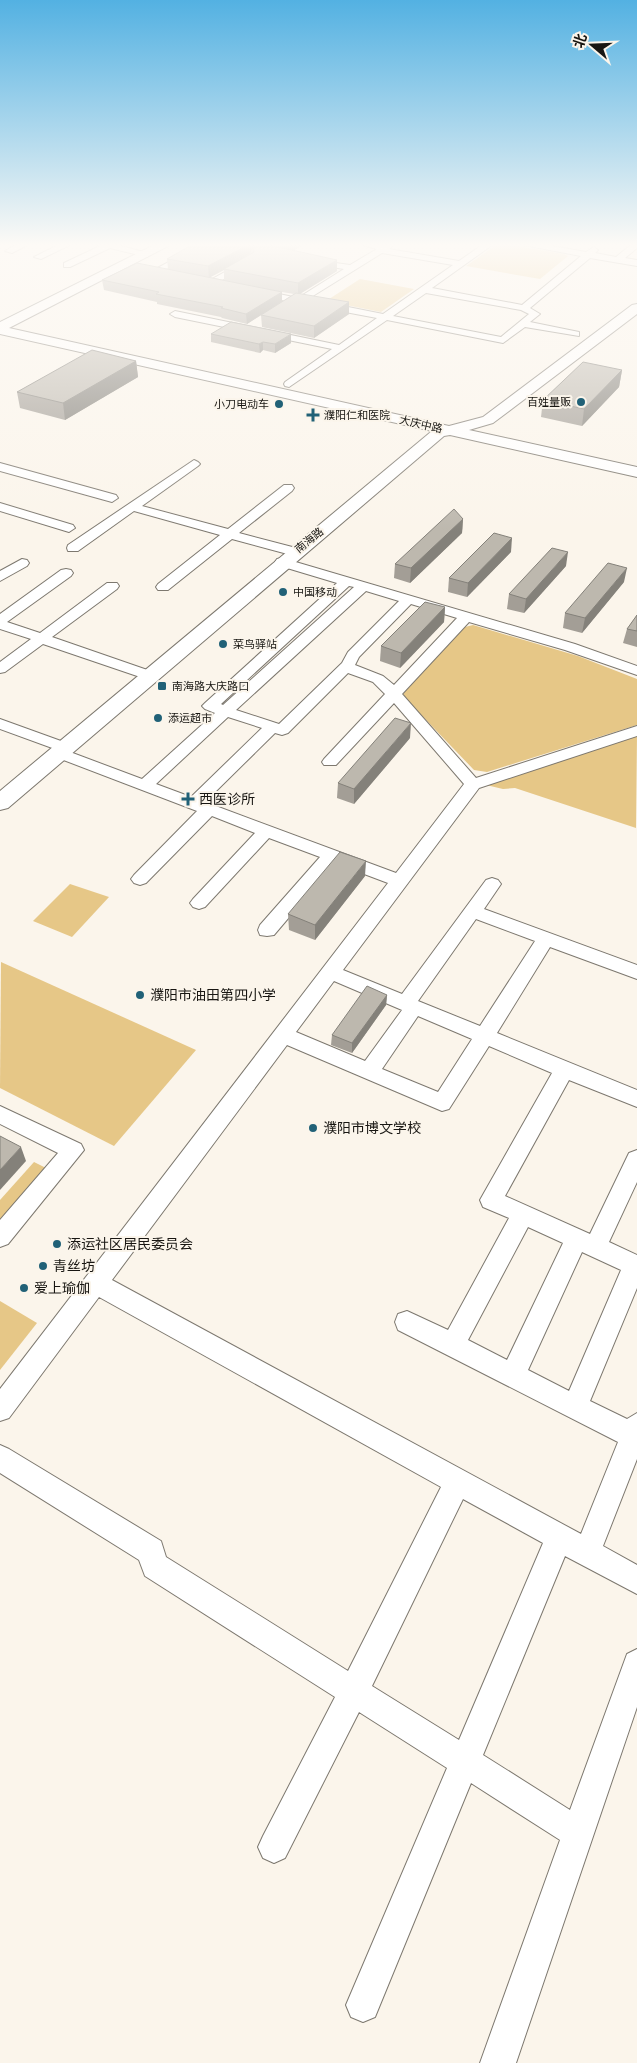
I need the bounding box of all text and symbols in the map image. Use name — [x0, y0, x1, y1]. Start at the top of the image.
north arrow — [567, 20, 617, 70]
text: 北 — [569, 31, 590, 50]
place label: 百姓量贩 — [527, 395, 571, 409]
marker: 百姓量贩 — [575, 396, 587, 408]
place label: 小刀电动车 — [214, 397, 269, 411]
marker: 小刀电动车 — [273, 398, 285, 410]
marker: 濮阳仁和医院 — [306, 408, 320, 422]
place label: 濮阳仁和医院 — [324, 408, 390, 422]
street label: 大庆中路 — [398, 412, 444, 436]
street label: 南海路 — [292, 524, 326, 556]
place label: 中国移动 — [293, 585, 337, 599]
marker: 中国移动 — [277, 586, 289, 598]
place label: 菜鸟驿站 — [233, 637, 277, 651]
marker: 菜鸟驿站 — [217, 638, 229, 650]
place label: 南海路大庆路口 — [172, 679, 249, 693]
marker: 南海路大庆路口 — [156, 680, 168, 692]
place label: 添运超市 — [168, 711, 212, 725]
marker: 添运超市 — [152, 712, 164, 724]
place label: 西医诊所 — [199, 790, 255, 808]
marker: 西医诊所 — [181, 792, 195, 806]
place label: 濮阳市油田第四小学 — [150, 986, 276, 1004]
marker: 濮阳市油田第四小学 — [134, 989, 146, 1001]
place label: 濮阳市博文学校 — [323, 1119, 421, 1137]
marker: 濮阳市博文学校 — [307, 1122, 319, 1134]
place label: 添运社区居民委员会 — [67, 1235, 193, 1253]
marker: 添运社区居民委员会 — [51, 1238, 63, 1250]
place label: 青丝坊 — [53, 1257, 95, 1275]
marker: 青丝坊 — [37, 1260, 49, 1272]
place label: 爱上瑜伽 — [34, 1279, 90, 1297]
marker: 爱上瑜伽 — [18, 1282, 30, 1294]

